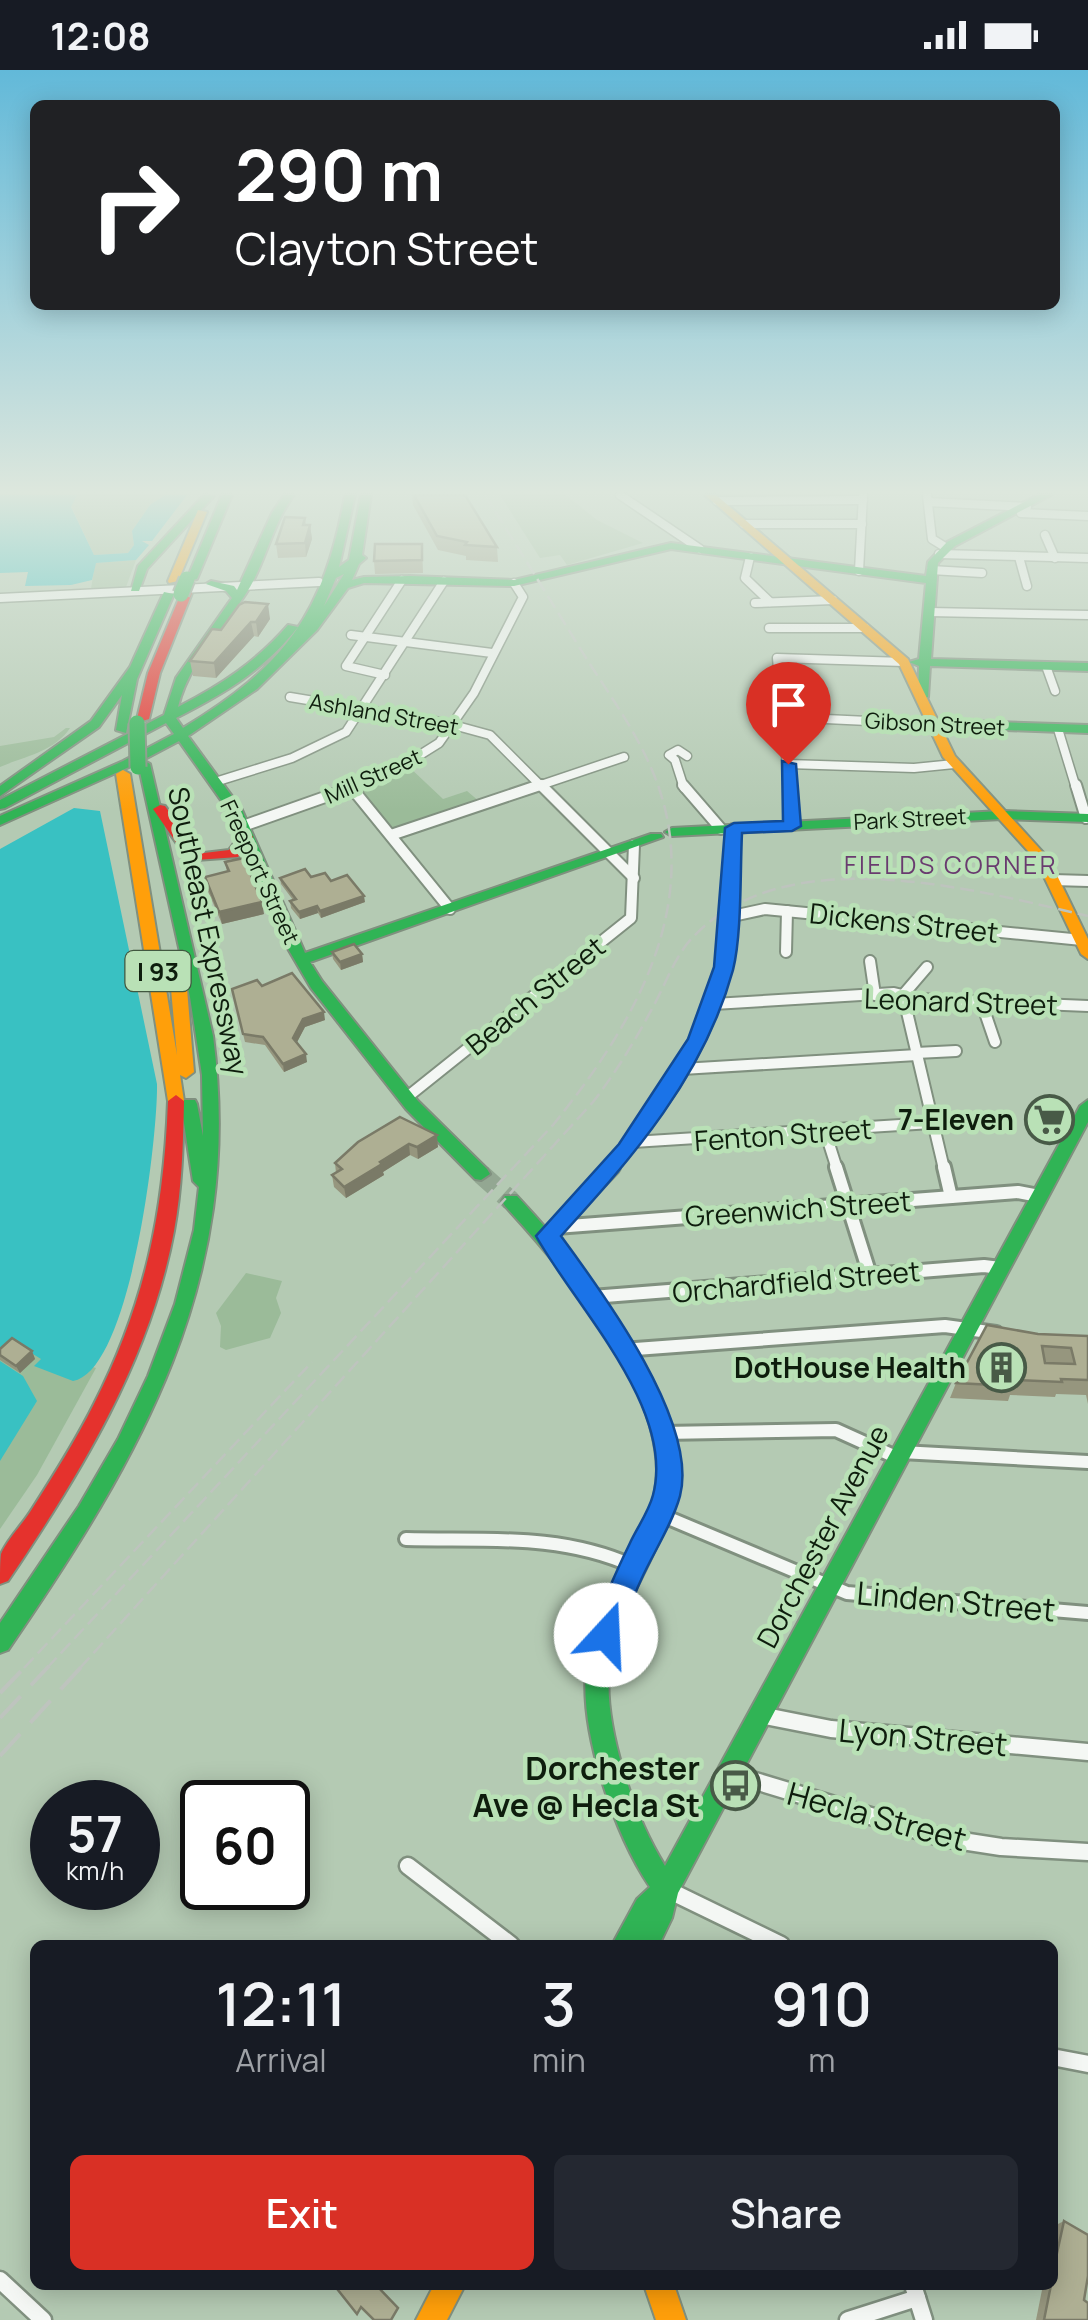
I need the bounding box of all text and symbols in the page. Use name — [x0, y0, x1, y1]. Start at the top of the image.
text: 12:08 — [50, 9, 151, 61]
text: 290 m — [235, 126, 443, 222]
icon: right — [70, 140, 200, 270]
text: Clayton Street — [235, 217, 539, 279]
pin — [746, 662, 831, 765]
icon: arrive — [761, 677, 816, 732]
street label: Ashland Street — [307, 686, 461, 742]
street label: Gibson Street — [864, 705, 1006, 743]
street label: Mill Street — [320, 741, 426, 811]
street label: Southeast Expressway — [160, 783, 258, 1079]
street label: Freeport Street — [213, 795, 307, 949]
street label: Park Street — [853, 801, 967, 837]
district label: FIELDS CORNER — [844, 847, 1058, 882]
street label: Dickens Street — [808, 893, 1000, 951]
street label: Beach Street — [457, 927, 613, 1063]
road number: I 93 — [126, 951, 190, 991]
street label: Leonard Street — [864, 979, 1058, 1023]
supermarket icon: 7-Eleven — [1023, 1093, 1075, 1145]
place label: 7-Eleven — [898, 1100, 1014, 1138]
street label: Fenton Street — [693, 1109, 873, 1159]
street label: Greenwich Street — [684, 1181, 912, 1235]
street label: Orchardfield Street — [671, 1251, 921, 1311]
building icon: DotHouse Health — [975, 1341, 1027, 1393]
place label: DotHouse Health — [734, 1348, 966, 1386]
street label: Dorchester Avenue — [747, 1418, 897, 1654]
street label: Linden Street — [855, 1570, 1057, 1632]
position arrow — [554, 1583, 658, 1687]
street label: Lyon Street — [837, 1708, 1009, 1766]
place label: Dorchester Ave @ Hecla St — [472, 1746, 700, 1827]
bus stop icon: Dorchester Ave @ Hecla St — [709, 1760, 761, 1812]
street label: Hecla Street — [783, 1771, 971, 1861]
speed limit sign: 60 — [180, 1780, 310, 1910]
text: 57 — [67, 1799, 123, 1867]
text: km/h — [66, 1853, 124, 1888]
text: 12:11 — [216, 1962, 346, 2044]
text: 3 — [542, 1962, 576, 2044]
text: 910 — [771, 1962, 872, 2044]
text: Arrival — [235, 2038, 327, 2082]
text: min — [532, 2038, 586, 2082]
text: m — [808, 2038, 835, 2082]
button: Exit — [70, 2155, 534, 2270]
button: Share — [554, 2155, 1018, 2270]

